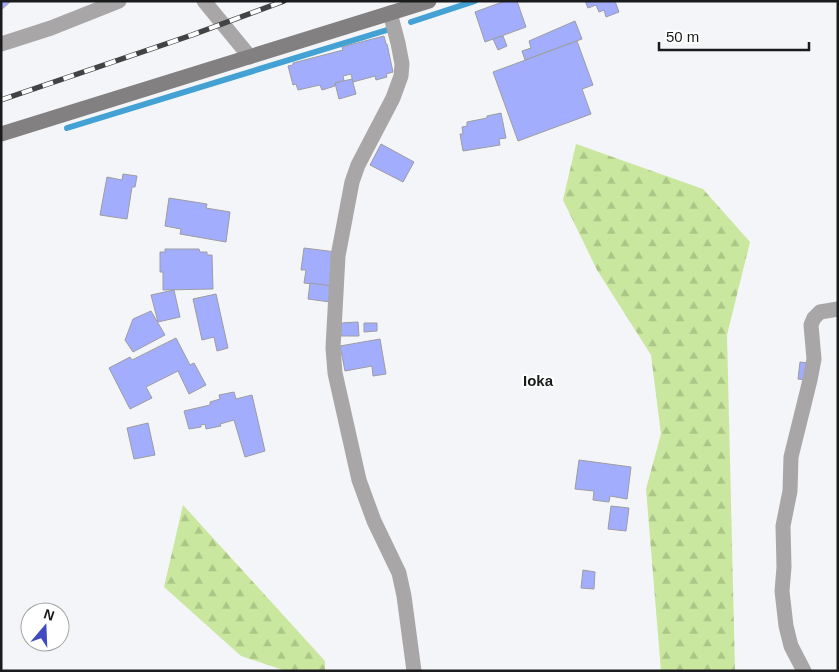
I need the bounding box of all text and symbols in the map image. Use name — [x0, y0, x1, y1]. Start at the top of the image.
scale bar — [659, 20, 809, 52]
text: 50 m — [666, 28, 699, 45]
district label: Ioka — [523, 372, 554, 389]
north arrow — [20, 602, 70, 652]
text: N — [42, 605, 57, 624]

